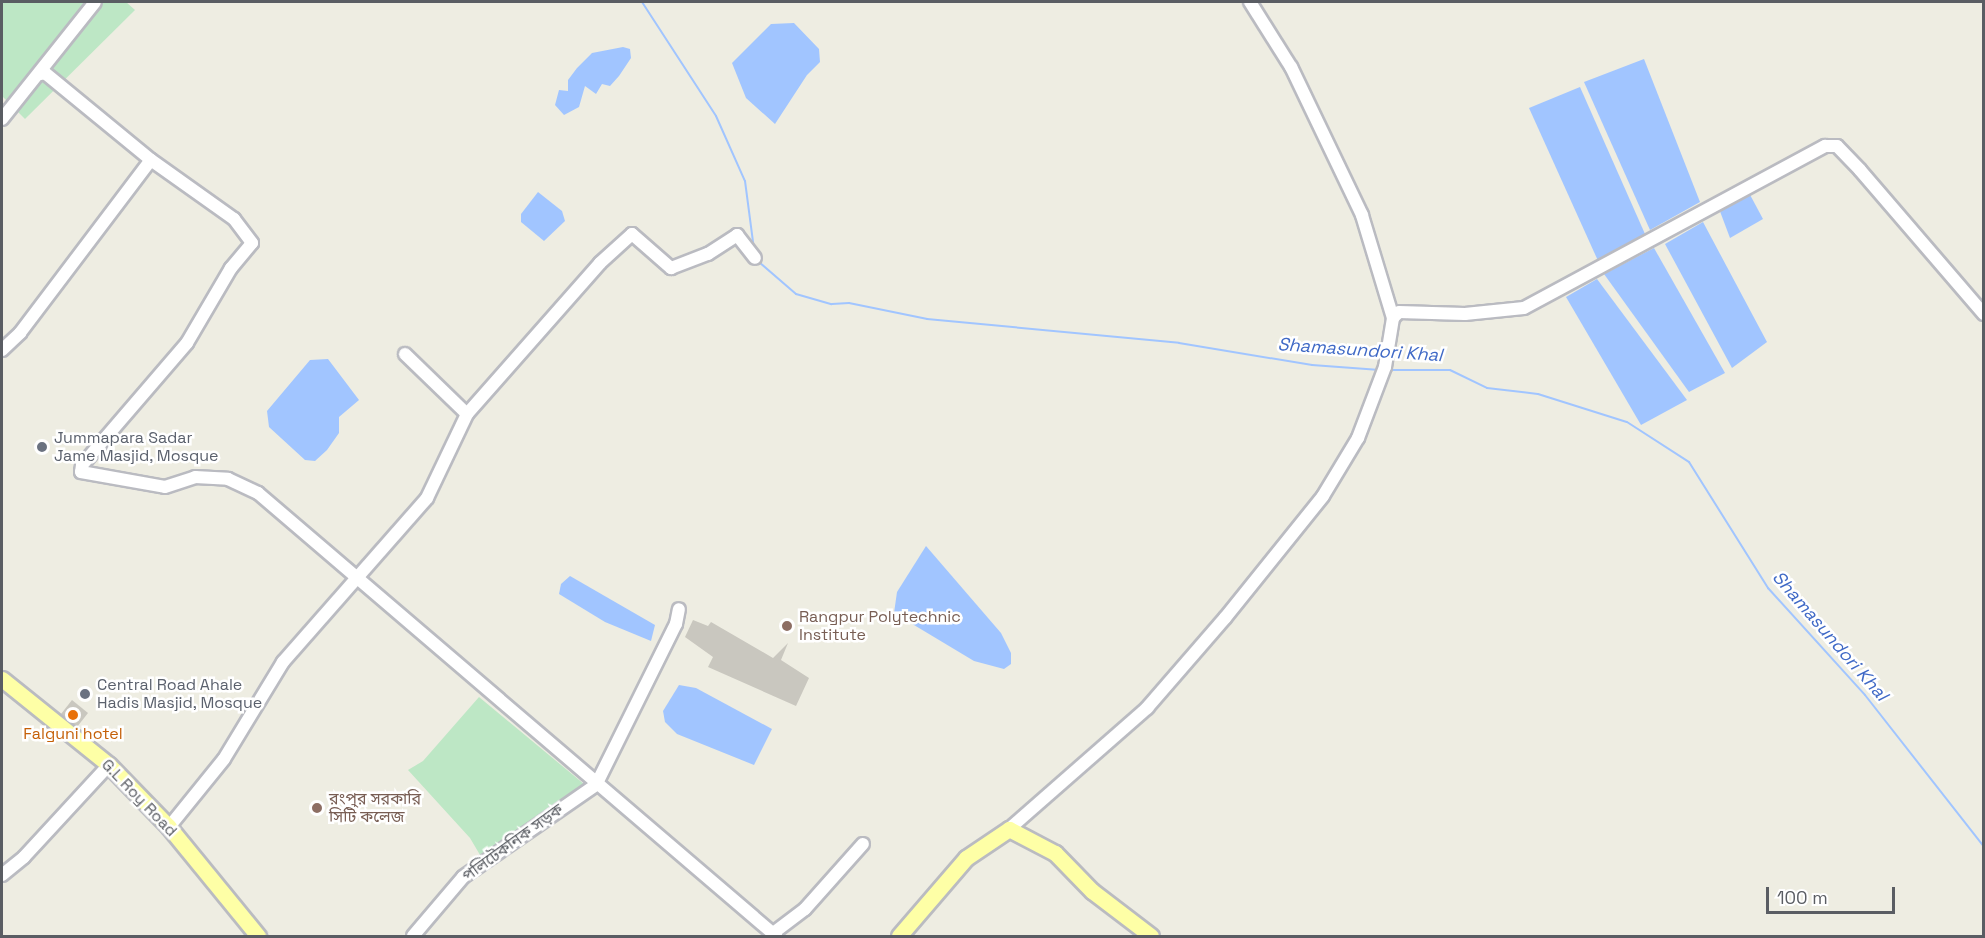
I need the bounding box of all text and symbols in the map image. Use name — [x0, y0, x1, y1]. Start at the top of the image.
water label: Shamasundori Khal — [1277, 333, 1443, 367]
place label: Jummapara Sadar Jame Masjid, Mosque — [54, 428, 219, 466]
marker: Jummapara Sadar Jame Masjid, Mosque — [35, 440, 49, 454]
water label: Shamasundori Khal — [1768, 567, 1892, 705]
place label: Rangpur Polytechnic Institute — [799, 607, 961, 645]
marker: Rangpur Polytechnic Institute — [780, 619, 794, 633]
place label: Central Road Ahale Hadis Masjid, Mosque — [97, 675, 263, 713]
marker: Central Road Ahale Hadis Masjid, Mosque — [78, 687, 92, 701]
marker: Falguni hotel — [66, 708, 80, 722]
place label: Falguni hotel — [23, 724, 123, 744]
street label: G.L Roy Road — [97, 755, 181, 841]
place label: রংপুর সরকারি সিটি কলেজ — [329, 789, 421, 827]
street label: পলিটেকনিক সড়ক — [459, 800, 567, 886]
marker: রংপুর সরকারি সিটি কলেজ — [310, 801, 324, 815]
scale bar — [1769, 875, 1898, 913]
text: 100 m — [1777, 886, 1828, 909]

